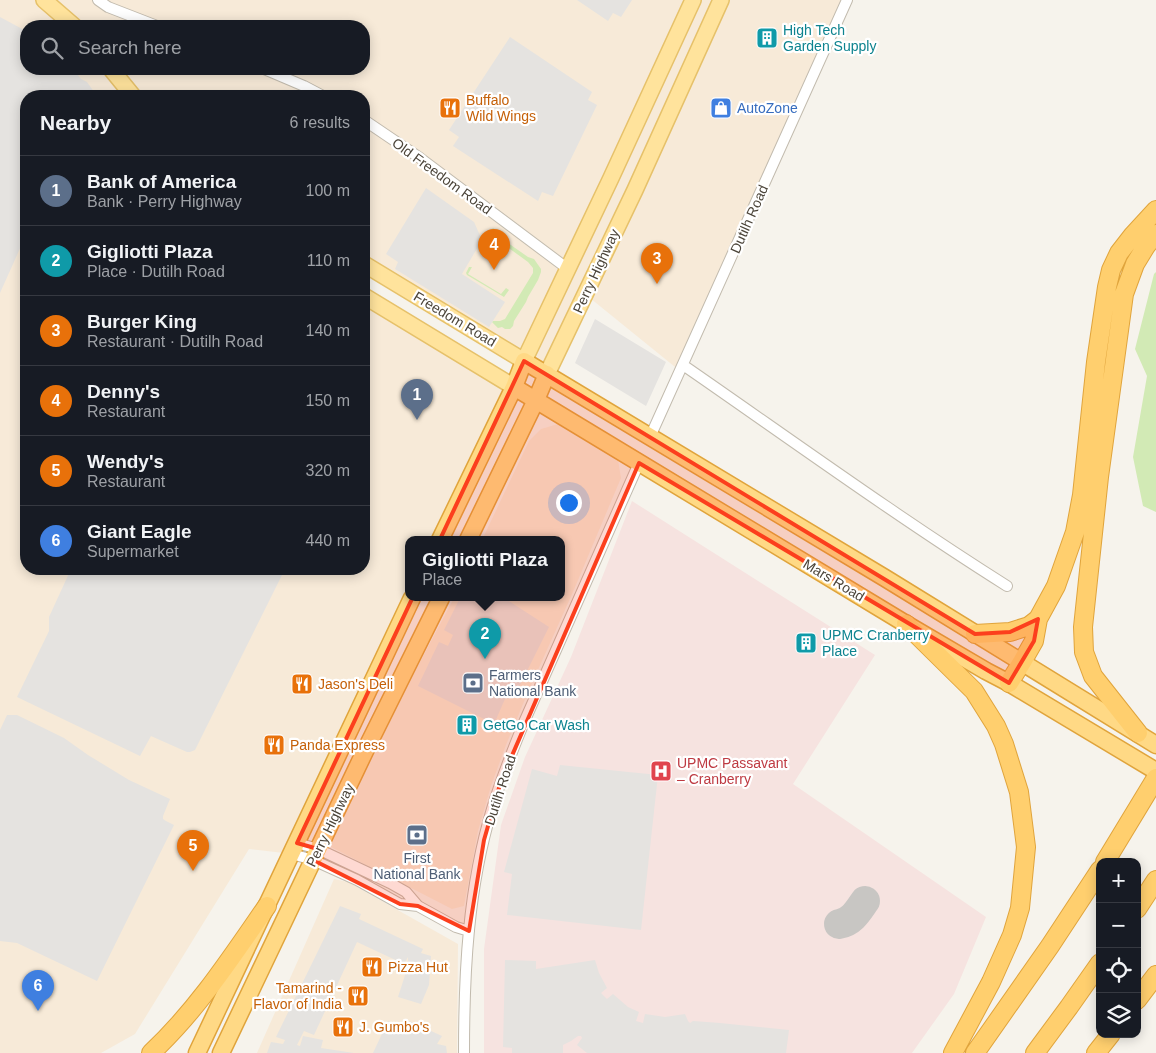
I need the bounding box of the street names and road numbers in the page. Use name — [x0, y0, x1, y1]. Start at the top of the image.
street label: Old Freedom Road — [389, 135, 495, 217]
street label: Dutilh Road — [727, 182, 771, 256]
street label: Perry Highway — [570, 226, 622, 316]
street label: Freedom Road — [411, 288, 499, 350]
street label: Mars Road — [801, 556, 867, 604]
street label: Dutilh Road — [481, 753, 519, 827]
street label: Perry Highway — [303, 781, 357, 869]

